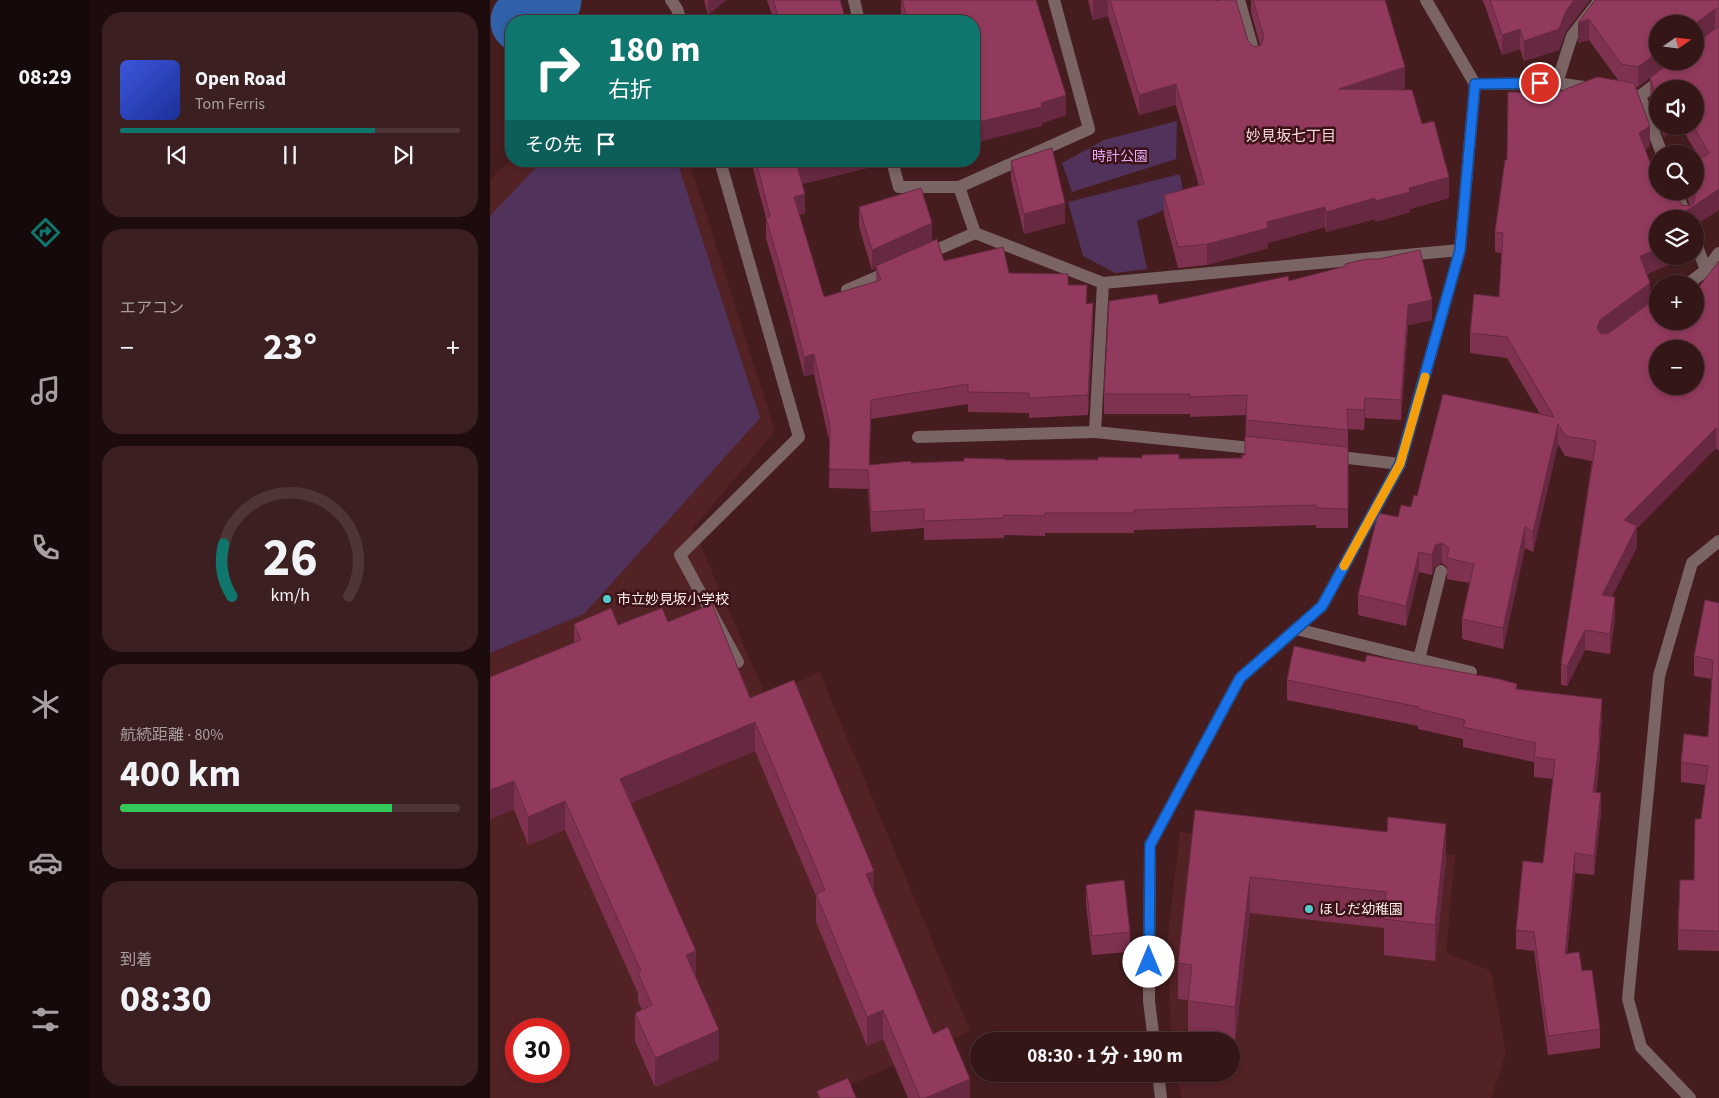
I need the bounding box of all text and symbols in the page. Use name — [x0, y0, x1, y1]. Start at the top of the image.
north arrow — [1649, 15, 1704, 70]
map controls — [1649, 15, 1704, 395]
text: 180 m — [608, 25, 700, 75]
icon: right — [525, 35, 590, 100]
text: 08:29 — [18, 61, 72, 93]
pin — [1519, 62, 1561, 104]
text: Open Road — [195, 66, 286, 93]
icon: arrive — [1526, 69, 1554, 97]
text: 右折 — [608, 74, 652, 106]
button: sound — [1649, 80, 1704, 135]
text: Tom Ferris — [195, 93, 265, 115]
district label: 妙見坂七丁目 — [1246, 126, 1336, 147]
icon: arrive — [592, 130, 620, 158]
text: その先 — [525, 132, 582, 159]
icon: previous — [163, 141, 191, 169]
icon: pause — [276, 141, 304, 169]
icon: next — [389, 141, 417, 169]
button: search — [1649, 145, 1704, 200]
park label: 時計公園 — [1092, 147, 1148, 167]
button: layers — [1649, 210, 1704, 265]
icon: directions — [28, 215, 63, 250]
button: + — [1649, 275, 1704, 330]
text: エアコン — [120, 297, 184, 319]
text: 23° — [263, 320, 317, 374]
text: − — [120, 328, 134, 368]
text: + — [446, 328, 460, 368]
button: − — [1649, 340, 1704, 395]
icon: music — [28, 373, 63, 408]
text: 26 — [263, 522, 317, 596]
icon: phone — [28, 530, 63, 565]
text: km/h — [270, 583, 310, 608]
place label: 市立妙見坂小学校 — [617, 590, 729, 610]
marker: 市立妙見坂小学校 — [601, 593, 613, 605]
icon: climate — [28, 687, 63, 722]
text: 航続距離 · 80% — [120, 724, 223, 746]
text: 400 km — [120, 747, 241, 801]
icon: car — [28, 845, 63, 880]
place label: ほしだ幼稚園 — [1319, 900, 1403, 920]
marker: ほしだ幼稚園 — [1303, 903, 1315, 915]
position arrow — [1122, 935, 1174, 987]
text: 到着 — [120, 949, 152, 971]
text: 08:30 — [120, 972, 212, 1026]
icon: filters — [28, 1002, 63, 1037]
speed limit sign: 30 — [505, 1018, 570, 1083]
text: 08:30 · 1 分 · 190 m — [1027, 1043, 1183, 1070]

